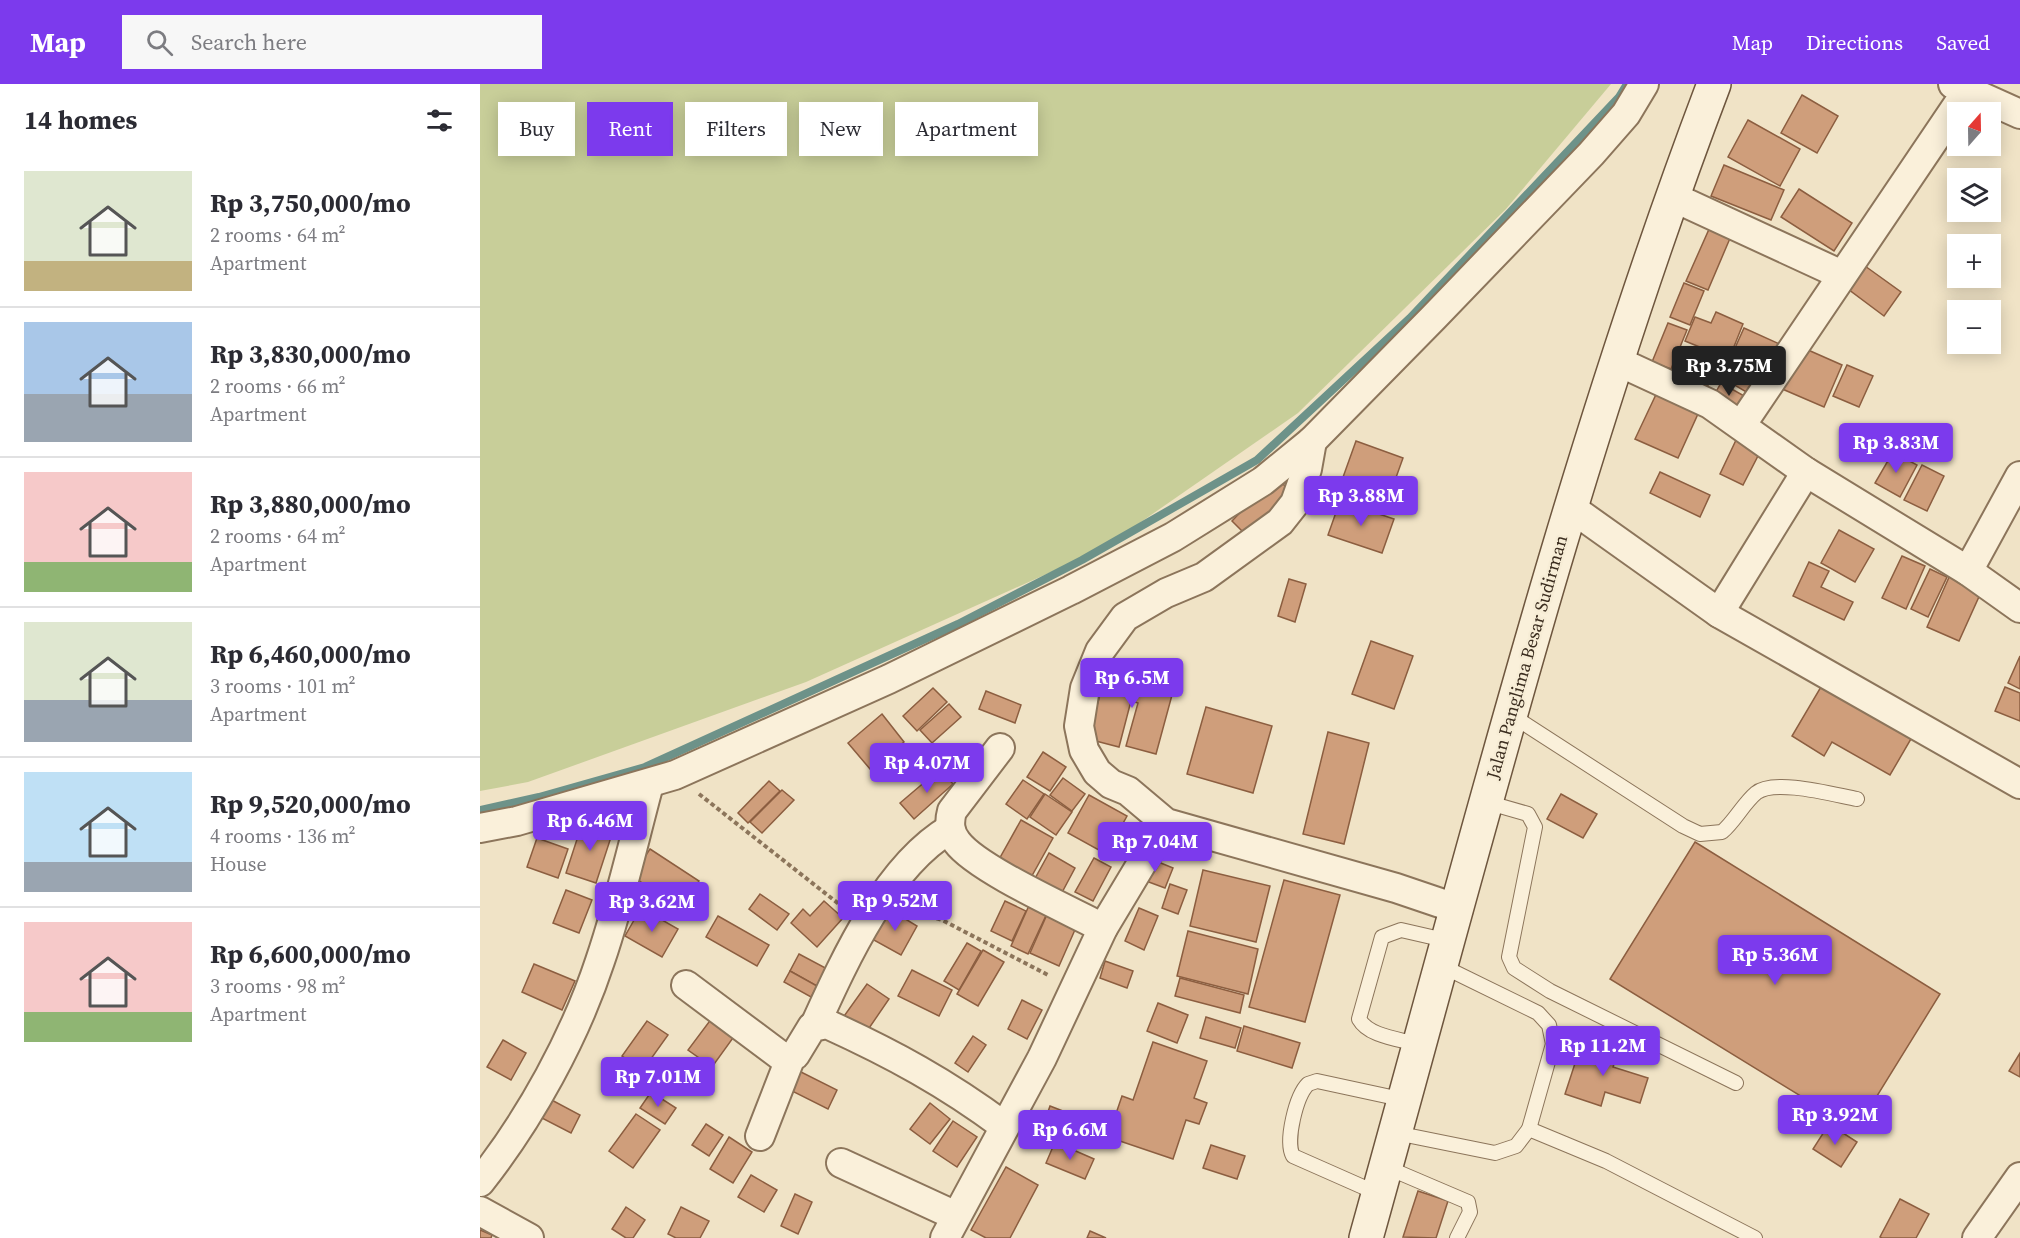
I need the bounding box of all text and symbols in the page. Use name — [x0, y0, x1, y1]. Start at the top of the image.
search box — [122, 15, 542, 69]
text: Map — [30, 23, 86, 61]
icon: search — [143, 26, 176, 59]
text: Search here — [191, 27, 307, 57]
text: Map — [1732, 28, 1773, 57]
text: Directions — [1806, 28, 1903, 57]
text: Saved — [1936, 28, 1990, 57]
text: 14 homes — [24, 102, 137, 138]
chip: Buy — [498, 102, 575, 156]
chip: Rent — [587, 102, 673, 156]
chip: Filters — [685, 102, 787, 156]
chip: New — [799, 102, 883, 156]
chip: Apartment — [895, 102, 1038, 156]
north arrow — [1947, 102, 2001, 156]
map controls — [1947, 102, 2001, 354]
icon: filters — [423, 104, 456, 137]
button: layers — [1947, 168, 2001, 222]
text: Rp 3,750,000/mo — [210, 185, 411, 221]
icon: home — [72, 195, 144, 267]
text: 2 rooms · 64 m² — [210, 221, 346, 249]
button: + — [1947, 234, 2001, 288]
text: Apartment — [210, 249, 307, 277]
button: − — [1947, 300, 2001, 354]
text: Rp 3,830,000/mo — [210, 336, 411, 372]
icon: home — [72, 346, 144, 418]
pin: Rp 3.75M — [1667, 346, 1791, 397]
text: Rp 3.75M — [1686, 351, 1772, 379]
text: 2 rooms · 66 m² — [210, 372, 346, 400]
text: Apartment — [210, 400, 307, 428]
pin: Rp 3.83M — [1834, 423, 1958, 474]
text: Rp 3.83M — [1853, 428, 1939, 456]
pin: Rp 3.88M — [1299, 476, 1423, 527]
text: Rp 3.88M — [1318, 481, 1404, 509]
text: Rp 3,880,000/mo — [210, 486, 411, 522]
icon: home — [72, 496, 144, 568]
text: 2 rooms · 64 m² — [210, 522, 346, 550]
street label: Jalan Panglima Besar Sudirman — [1479, 532, 1573, 783]
text: Apartment — [210, 550, 307, 578]
text: Rp 6,460,000/mo — [210, 636, 411, 672]
icon: home — [72, 646, 144, 718]
pin: Rp 6.5M — [1077, 658, 1187, 709]
text: Rp 6.5M — [1094, 663, 1170, 691]
text: 3 rooms · 101 m² — [210, 672, 356, 700]
text: Apartment — [210, 700, 307, 728]
pin: Rp 4.07M — [865, 743, 989, 794]
text: Rp 4.07M — [884, 748, 970, 776]
text: Rp 9,520,000/mo — [210, 786, 411, 822]
icon: home — [72, 796, 144, 868]
pin: Rp 6.46M — [528, 801, 652, 852]
text: Rp 6.46M — [547, 806, 633, 834]
text: 4 rooms · 136 m² — [210, 822, 356, 850]
pin: Rp 7.04M — [1093, 822, 1217, 873]
text: Rp 7.04M — [1112, 827, 1198, 855]
text: House — [210, 850, 267, 878]
pin: Rp 9.52M — [833, 881, 957, 932]
pin: Rp 3.62M — [590, 882, 714, 933]
text: Rp 9.52M — [852, 886, 938, 914]
text: Rp 3.62M — [609, 887, 695, 915]
pin: Rp 5.36M — [1713, 935, 1837, 986]
text: Rp 6,600,000/mo — [210, 936, 411, 972]
text: Rp 5.36M — [1732, 940, 1818, 968]
icon: home — [72, 946, 144, 1018]
text: 3 rooms · 98 m² — [210, 972, 346, 1000]
text: Apartment — [210, 1000, 307, 1028]
pin: Rp 11.2M — [1541, 1026, 1665, 1077]
text: Rp 11.2M — [1560, 1031, 1646, 1059]
pin: Rp 7.01M — [596, 1057, 720, 1108]
text: Rp 7.01M — [615, 1062, 701, 1090]
pin: Rp 3.92M — [1773, 1095, 1897, 1146]
text: Rp 3.92M — [1792, 1100, 1878, 1128]
pin: Rp 6.6M — [1015, 1110, 1125, 1161]
text: Rp 6.6M — [1032, 1115, 1108, 1143]

